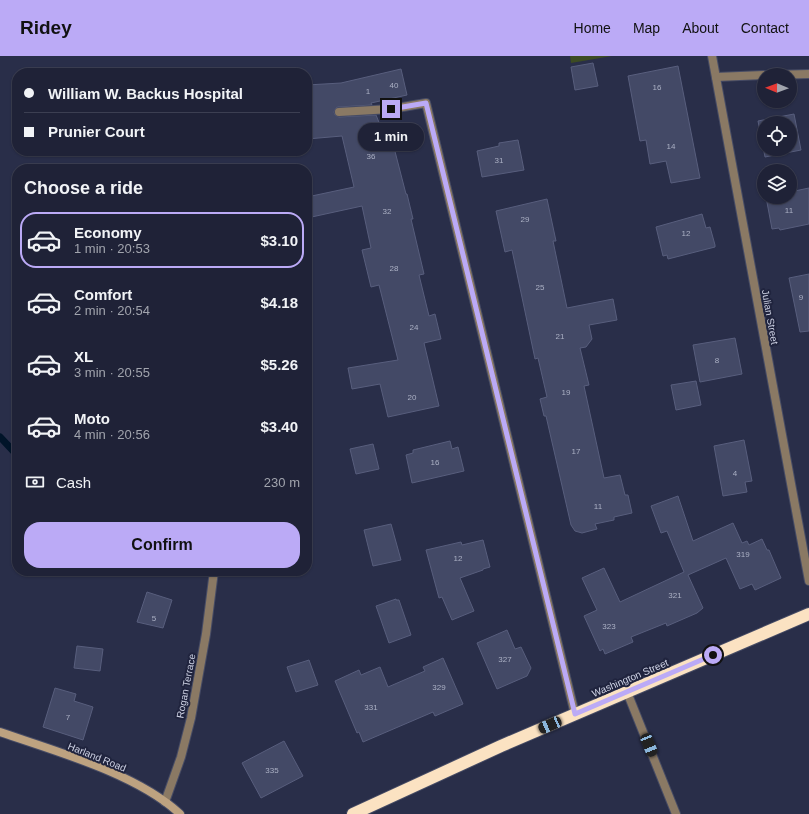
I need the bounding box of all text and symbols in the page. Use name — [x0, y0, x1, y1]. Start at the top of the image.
text: Ridey — [20, 17, 72, 38]
text: Home — [574, 20, 611, 36]
text: Map — [633, 20, 660, 36]
text: About — [682, 20, 719, 36]
text: Contact — [741, 20, 789, 36]
north arrow — [757, 68, 797, 108]
map controls — [757, 68, 797, 204]
house number: 40 — [390, 81, 399, 90]
house number: 16 — [653, 83, 662, 92]
text: William W. Backus Hospital — [48, 85, 243, 102]
house number: 1 — [366, 87, 371, 96]
route end — [382, 100, 400, 118]
button: locate — [757, 116, 797, 156]
text: Prunier Court — [48, 123, 145, 140]
callout: 1 min — [358, 123, 424, 151]
text: 1 min — [374, 129, 408, 144]
house number: 14 — [667, 142, 676, 151]
house number: 36 — [367, 152, 376, 161]
house number: 31 — [495, 156, 504, 165]
button: layers — [757, 164, 797, 204]
text: Choose a ride — [24, 178, 143, 198]
house number: 11 — [785, 206, 794, 215]
house number: 32 — [383, 207, 392, 216]
house number: 29 — [521, 215, 530, 224]
icon: car — [26, 222, 62, 258]
text: Economy — [74, 224, 142, 241]
house number: 12 — [682, 229, 691, 238]
text: $3.10 — [260, 232, 298, 249]
text: 1 min · 20:53 — [74, 241, 150, 256]
house number: 28 — [390, 264, 399, 273]
house number: 25 — [536, 283, 545, 292]
icon: car — [26, 284, 62, 320]
text: Comfort — [74, 286, 132, 303]
street label: Julian Street — [760, 289, 780, 346]
house number: 9 — [799, 293, 804, 302]
text: $4.18 — [260, 294, 298, 311]
text: 2 min · 20:54 — [74, 303, 150, 318]
house number: 24 — [410, 323, 419, 332]
house number: 21 — [556, 332, 565, 341]
icon: car — [26, 346, 62, 382]
text: XL — [74, 348, 93, 365]
text: $5.26 — [260, 356, 298, 373]
house number: 8 — [715, 356, 720, 365]
text: 3 min · 20:55 — [74, 365, 150, 380]
house number: 19 — [562, 388, 571, 397]
house number: 20 — [408, 393, 417, 402]
icon: car — [26, 408, 62, 444]
text: Moto — [74, 410, 110, 427]
text: $3.40 — [260, 418, 298, 435]
text: 4 min · 20:56 — [74, 427, 150, 442]
house number: 17 — [572, 447, 581, 456]
house number: 16 — [431, 458, 440, 467]
house number: 4 — [733, 469, 738, 478]
icon: cash — [24, 471, 46, 493]
text: Cash — [56, 474, 91, 491]
text: 230 m — [264, 475, 300, 490]
house number: 11 — [594, 502, 603, 511]
button: Confirm — [24, 522, 300, 568]
house number: 319 — [736, 550, 750, 559]
house number: 12 — [454, 554, 463, 563]
house number: 321 — [668, 591, 682, 600]
house number: 5 — [152, 614, 157, 623]
house number: 323 — [602, 622, 616, 631]
route start — [704, 646, 722, 664]
street label: Rogan Terrace — [174, 652, 198, 719]
house number: 327 — [498, 655, 512, 664]
street label: Washington Street — [590, 657, 670, 699]
house number: 329 — [432, 683, 446, 692]
house number: 331 — [364, 703, 378, 712]
house number: 7 — [66, 713, 71, 722]
car — [537, 715, 563, 735]
car — [639, 732, 659, 758]
street label: Harland Road — [66, 740, 128, 774]
house number: 335 — [265, 766, 279, 775]

